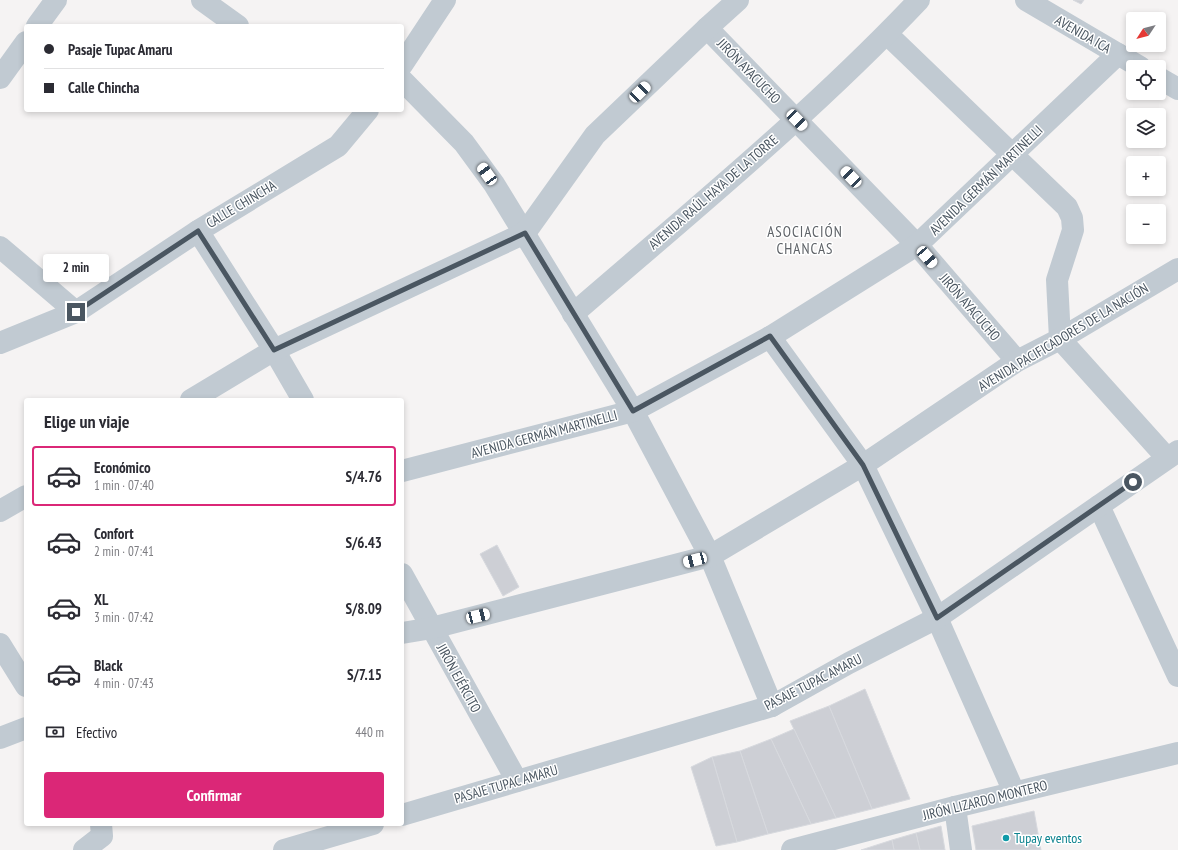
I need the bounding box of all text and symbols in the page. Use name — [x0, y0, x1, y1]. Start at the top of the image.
street label: AVENIDA ICA — [1052, 11, 1114, 57]
north arrow — [1126, 12, 1166, 52]
map controls — [1126, 12, 1166, 244]
street label: JIRÓN AYACUCHO — [713, 34, 785, 108]
text: Pasaje Tupac Amaru — [68, 40, 173, 59]
button: locate — [1126, 60, 1166, 100]
text: Calle Chincha — [68, 78, 139, 97]
car — [627, 79, 653, 105]
car — [784, 107, 810, 133]
button: layers — [1126, 108, 1166, 148]
street label: AVENIDA GERMÁN MARTINELLI — [926, 121, 1046, 239]
street label: AVENIDA RAÚL HAYA DE LA TORRE — [644, 131, 782, 253]
button: + — [1126, 156, 1166, 196]
car — [475, 161, 499, 187]
car — [838, 164, 864, 190]
street label: CALLE CHINCHA — [203, 176, 280, 232]
button: − — [1126, 204, 1166, 244]
district label: ASOCIACIÓN CHANCAS — [767, 222, 843, 258]
car — [915, 244, 939, 270]
callout: 2 min — [43, 254, 109, 282]
text: 2 min — [63, 259, 89, 276]
street label: JIRÓN AYACUCHO — [935, 269, 1004, 345]
street label: AVENIDA PACIFICADORES DE LA NACIÓN — [975, 279, 1151, 395]
route end — [67, 303, 85, 321]
street label: AVENIDA GERMÁN MARTINELLI — [469, 406, 619, 462]
text: Elige un viaje — [44, 410, 129, 433]
icon: car — [46, 458, 82, 494]
text: Económico — [94, 458, 151, 477]
text: S/4.76 — [345, 467, 382, 486]
route start — [1124, 473, 1142, 491]
text: 1 min · 07:40 — [94, 477, 154, 494]
icon: car — [46, 524, 82, 560]
text: Confort — [94, 524, 134, 543]
text: S/6.43 — [345, 533, 382, 552]
text: 2 min · 07:41 — [94, 543, 154, 560]
car — [682, 551, 708, 569]
icon: car — [46, 590, 82, 626]
text: XL — [94, 590, 108, 609]
text: S/8.09 — [345, 599, 382, 618]
car — [465, 607, 491, 625]
text: 3 min · 07:42 — [94, 609, 154, 626]
street label: JIRÓN EJÉRCITO — [432, 640, 485, 716]
street label: PASAJE TUPAC AMARU — [761, 650, 865, 714]
icon: car — [46, 656, 82, 692]
text: Black — [94, 656, 123, 675]
text: S/7.15 — [347, 665, 382, 684]
text: 4 min · 07:43 — [94, 675, 154, 692]
icon: cash — [44, 721, 66, 743]
text: Efectivo — [76, 723, 117, 742]
text: 440 m — [355, 724, 384, 741]
street label: PASAJE TUPAC AMARU — [452, 761, 560, 807]
button: Confirmar — [44, 772, 384, 818]
street label: JIRÓN LIZARDO MONTERO — [920, 776, 1050, 824]
place label: Tupay eventos — [1014, 829, 1082, 847]
marker: Tupay eventos — [1001, 833, 1011, 843]

